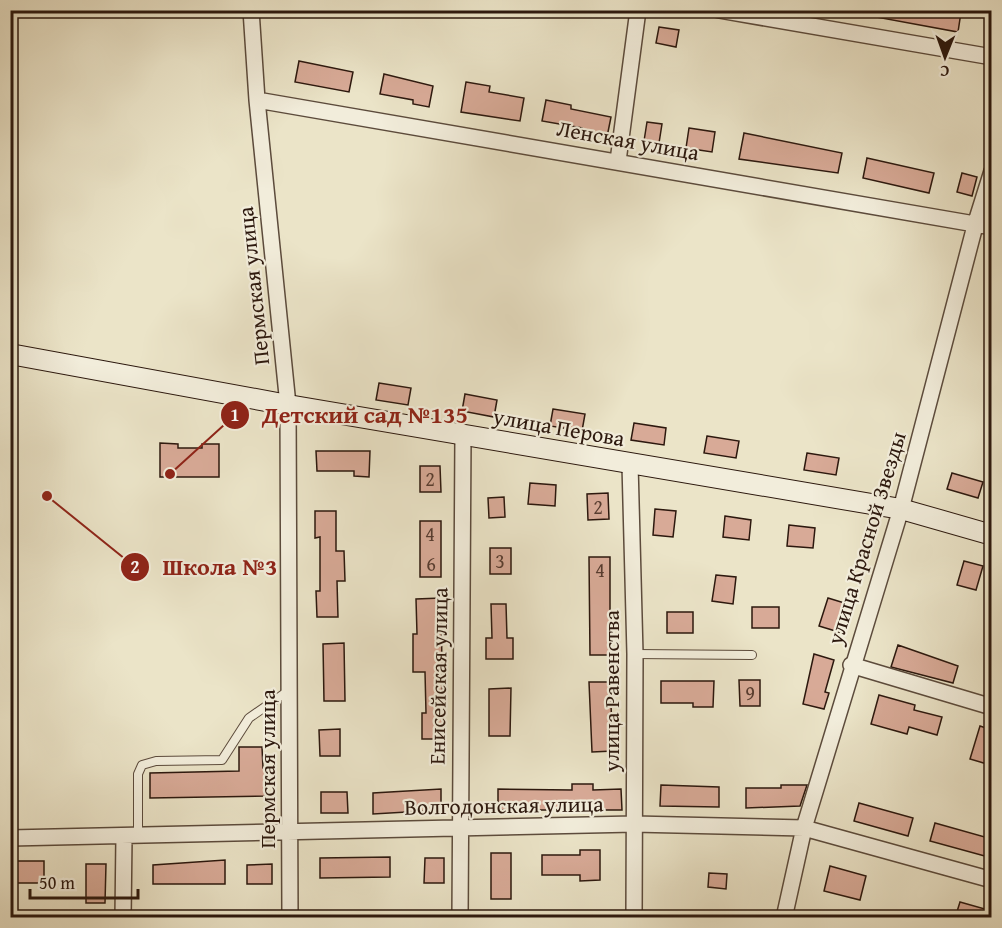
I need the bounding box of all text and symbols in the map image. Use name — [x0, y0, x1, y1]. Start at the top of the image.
north arrow — [915, 27, 975, 87]
text: С — [940, 60, 949, 84]
street label: Ленская улица — [554, 112, 702, 168]
street label: Пермская улица — [229, 205, 277, 367]
callout: Детский сад №135 — [220, 394, 480, 436]
text: Детский сад №135 — [261, 397, 468, 432]
street label: улица Перова — [490, 400, 628, 454]
text: 1 — [230, 401, 240, 428]
street label: улица Красной Звезды — [818, 428, 914, 649]
house number: 2 — [425, 464, 435, 493]
house number: 2 — [593, 492, 603, 521]
house number: 4 — [425, 519, 435, 548]
callout: Школа №3 — [120, 546, 289, 588]
house number: 3 — [495, 546, 505, 575]
text: Школа №3 — [162, 549, 278, 584]
house number: 6 — [426, 549, 436, 578]
text: 2 — [130, 553, 140, 580]
house number: 4 — [595, 555, 605, 584]
street label: Енисейская улица — [420, 587, 456, 765]
street label: улица Равенства — [595, 610, 627, 773]
house number: 9 — [745, 678, 755, 707]
street label: Пермская улица — [251, 689, 283, 849]
street label: Волгодонская улица — [404, 787, 604, 823]
scale bar — [30, 862, 138, 900]
text: 50 m — [39, 869, 75, 896]

